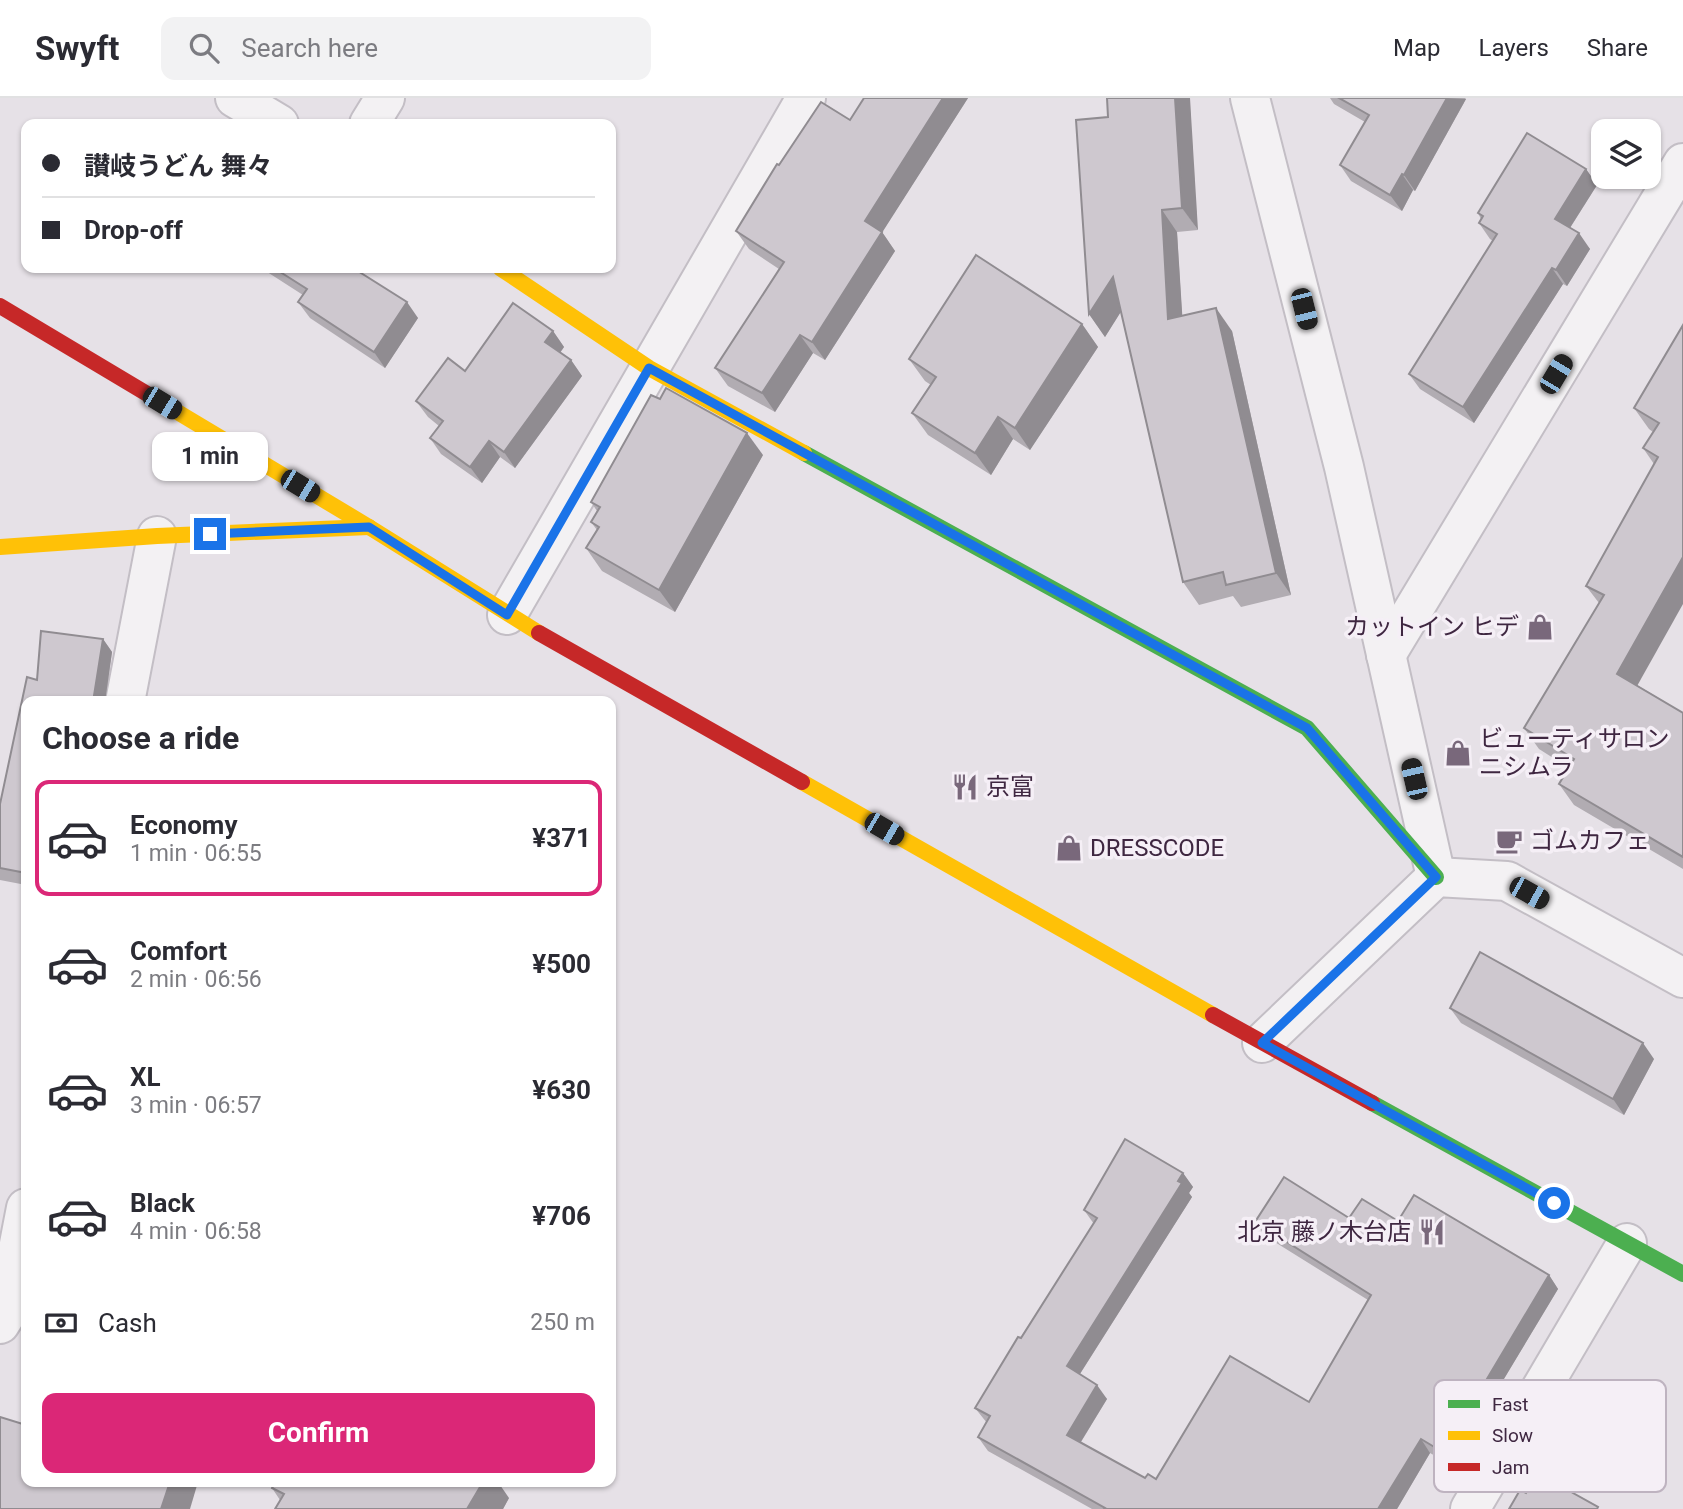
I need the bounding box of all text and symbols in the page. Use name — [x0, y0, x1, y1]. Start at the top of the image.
search box — [161, 17, 651, 80]
text: Swyft — [35, 29, 119, 68]
icon: search — [185, 29, 223, 67]
text: Search here — [241, 33, 378, 63]
text: Map — [1393, 34, 1441, 62]
text: Layers — [1479, 34, 1549, 62]
text: Share — [1587, 34, 1648, 62]
map controls — [1591, 119, 1661, 189]
button: layers — [1591, 119, 1661, 189]
text: 讃岐うどん 舞々 — [84, 151, 272, 181]
text: Drop-off — [84, 215, 183, 245]
car — [1289, 286, 1320, 332]
car — [1537, 351, 1576, 397]
car — [139, 383, 186, 423]
callout: 1 min — [152, 432, 268, 482]
text: 1 min — [181, 443, 239, 470]
car — [277, 466, 324, 506]
route end — [194, 518, 226, 550]
shop icon: カットイン ヒデ — [1525, 612, 1555, 642]
place label: カットイン ヒデ — [1345, 613, 1519, 641]
text: Choose a ride — [42, 719, 239, 757]
place label: ビューティサロン ニシムラ — [1479, 725, 1670, 781]
shop icon: ビューティサロン ニシムラ — [1443, 738, 1473, 768]
car — [1400, 756, 1429, 802]
restaurant icon: 京富 — [950, 772, 980, 802]
place label: 京富 — [986, 773, 1034, 801]
icon: car — [46, 807, 109, 870]
car — [861, 809, 908, 849]
text: Economy — [130, 810, 237, 840]
text: ¥371 — [532, 823, 591, 853]
cafe icon: ゴムカフェ — [1494, 826, 1524, 856]
place label: ゴムカフェ — [1530, 827, 1650, 855]
shop icon: DRESSCODE — [1054, 833, 1084, 863]
place label: DRESSCODE — [1090, 834, 1224, 862]
text: 1 min · 06:55 — [130, 840, 262, 867]
car — [1506, 874, 1553, 912]
icon: car — [46, 933, 109, 996]
text: Comfort — [130, 936, 227, 966]
text: ¥500 — [532, 949, 591, 979]
text: 2 min · 06:56 — [130, 966, 262, 993]
icon: car — [46, 1059, 109, 1122]
text: XL — [130, 1062, 161, 1092]
text: ¥630 — [532, 1075, 591, 1105]
text: 3 min · 06:57 — [130, 1092, 262, 1119]
icon: car — [46, 1185, 109, 1248]
route start — [1538, 1187, 1570, 1219]
text: Black — [130, 1188, 195, 1218]
text: ¥706 — [532, 1201, 591, 1231]
restaurant icon: 北京 藤ノ木台店 — [1417, 1217, 1447, 1247]
text: 4 min · 06:58 — [130, 1218, 262, 1245]
place label: 北京 藤ノ木台店 — [1237, 1218, 1411, 1246]
icon: cash — [42, 1304, 80, 1342]
text: Cash — [98, 1308, 157, 1338]
text: 250 m — [530, 1309, 595, 1336]
legend — [1434, 1380, 1666, 1492]
button: Confirm — [42, 1393, 595, 1473]
text: Fast — [1492, 1393, 1529, 1416]
text: Slow — [1492, 1424, 1533, 1447]
text: Jam — [1492, 1456, 1529, 1479]

